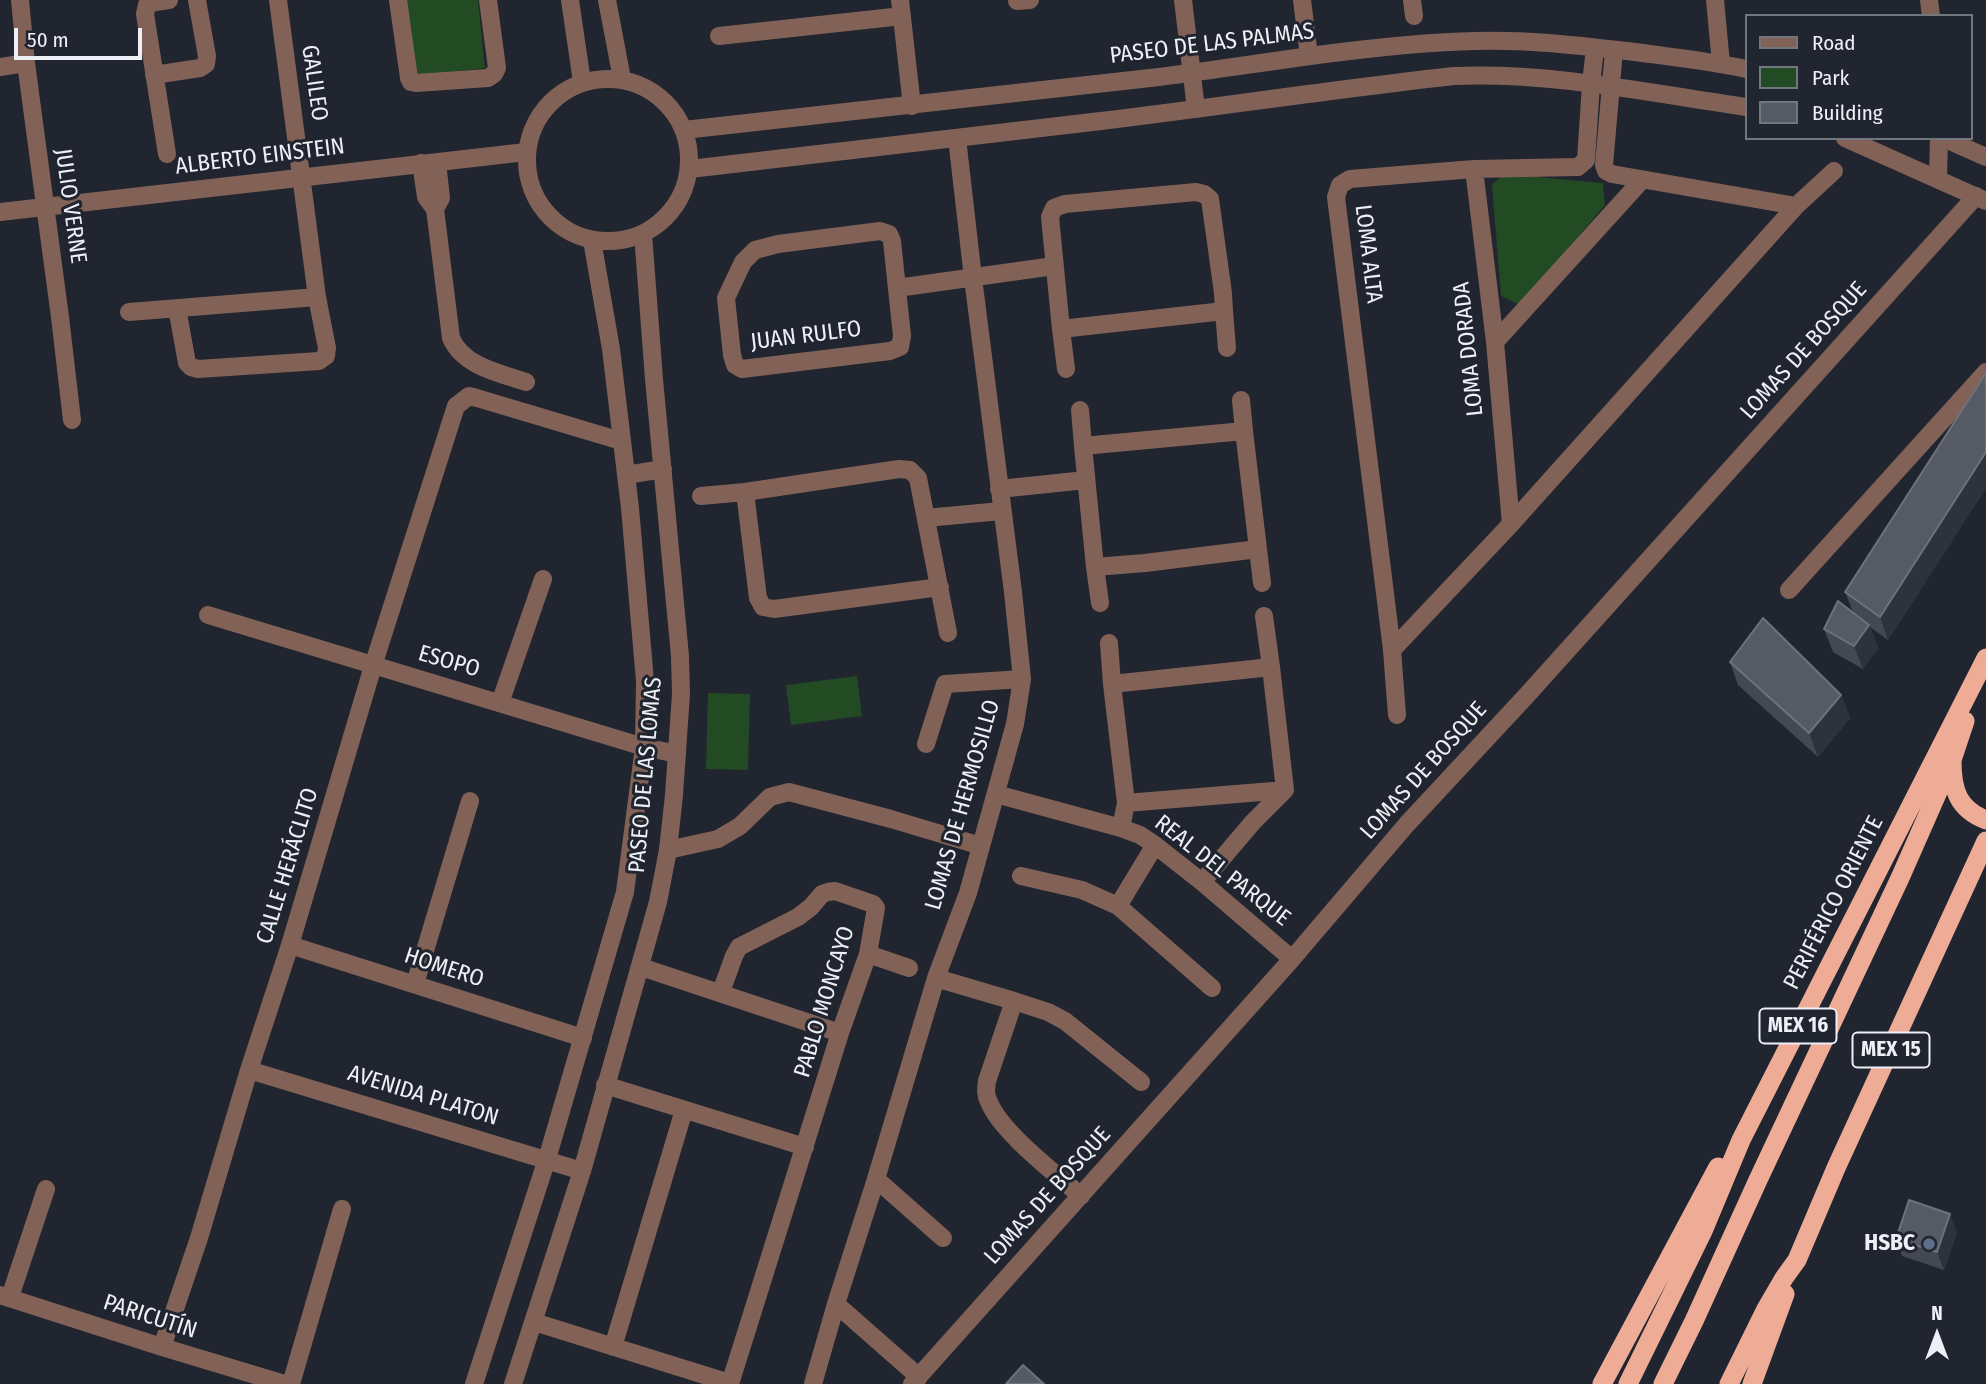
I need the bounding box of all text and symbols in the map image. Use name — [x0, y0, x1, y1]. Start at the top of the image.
scale bar — [18, 14, 145, 58]
legend — [1744, 14, 1972, 140]
street label: PASEO DE LAS PALMAS — [1108, 18, 1316, 70]
text: 50 m — [27, 27, 69, 53]
text: Road — [1812, 30, 1856, 56]
street label: GALILEO — [295, 43, 333, 123]
text: Park — [1812, 65, 1849, 91]
text: Building — [1812, 100, 1883, 126]
street label: ALBERTO EINSTEIN — [174, 133, 346, 181]
street label: JULIO VERNE — [48, 147, 92, 265]
street label: LOMA ALTA — [1348, 203, 1388, 305]
street label: LOMAS DE BOSQUE — [1735, 277, 1873, 425]
street label: LOMA DORADA — [1448, 280, 1490, 418]
street label: JUAN RULFO — [749, 316, 863, 356]
street label: ESOPO — [415, 640, 483, 684]
street label: PASEO DE LAS LOMAS — [624, 676, 668, 874]
street label: LOMAS DE HERMOSILLO — [920, 697, 1006, 913]
street label: LOMAS DE BOSQUE — [1355, 697, 1493, 845]
street label: CALLE HERÁCLITO — [251, 785, 325, 947]
street label: REAL DEL PARQUE — [1149, 809, 1295, 933]
street label: PERIFÉRICO ORIENTE — [1778, 812, 1890, 994]
street label: PABLO MONCAYO — [789, 923, 861, 1081]
street label: HOMERO — [401, 942, 487, 994]
road number: MEX 16 — [1759, 1009, 1836, 1044]
road number: MEX 15 — [1853, 1032, 1930, 1068]
street label: AVENIDA PLATON — [344, 1060, 502, 1132]
street label: LOMAS DE BOSQUE — [979, 1122, 1117, 1270]
place label: HSBC — [1864, 1230, 1915, 1258]
marker: HSBC — [1921, 1236, 1937, 1252]
street label: PARICUTÍN — [100, 1289, 200, 1345]
north arrow — [1902, 1300, 1972, 1370]
text: N — [1931, 1302, 1943, 1325]

